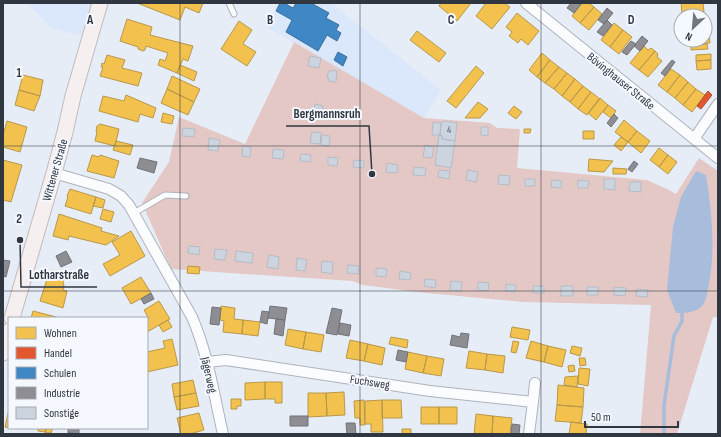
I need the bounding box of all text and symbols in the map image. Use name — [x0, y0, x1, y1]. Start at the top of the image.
north arrow — [673, 8, 713, 48]
text: A — [86, 12, 94, 28]
text: B — [267, 12, 273, 28]
text: C — [448, 12, 455, 28]
text: D — [628, 12, 635, 28]
text: N — [683, 29, 694, 44]
street label: Bövinghauser Straße — [584, 49, 658, 113]
text: 1 — [16, 65, 22, 81]
callout: Bergmannsruh — [286, 101, 369, 126]
text: Bergmannsruh — [294, 106, 361, 122]
house number: 4 — [447, 124, 451, 136]
street label: Wittener Straße — [39, 137, 72, 203]
text: 2 — [16, 211, 22, 227]
callout: Lotharstraße — [21, 262, 97, 287]
text: Lotharstraße — [29, 267, 89, 283]
legend — [8, 317, 148, 429]
text: Wohnen — [44, 326, 77, 341]
text: Handel — [44, 346, 72, 361]
street label: Jägerweg — [197, 355, 220, 395]
text: Schulen — [44, 366, 76, 381]
street label: Fuchsweg — [349, 372, 391, 393]
text: Industrie — [44, 386, 80, 401]
scale bar — [585, 403, 678, 429]
text: Sonstige — [44, 406, 79, 421]
text: 50 m — [591, 410, 611, 425]

